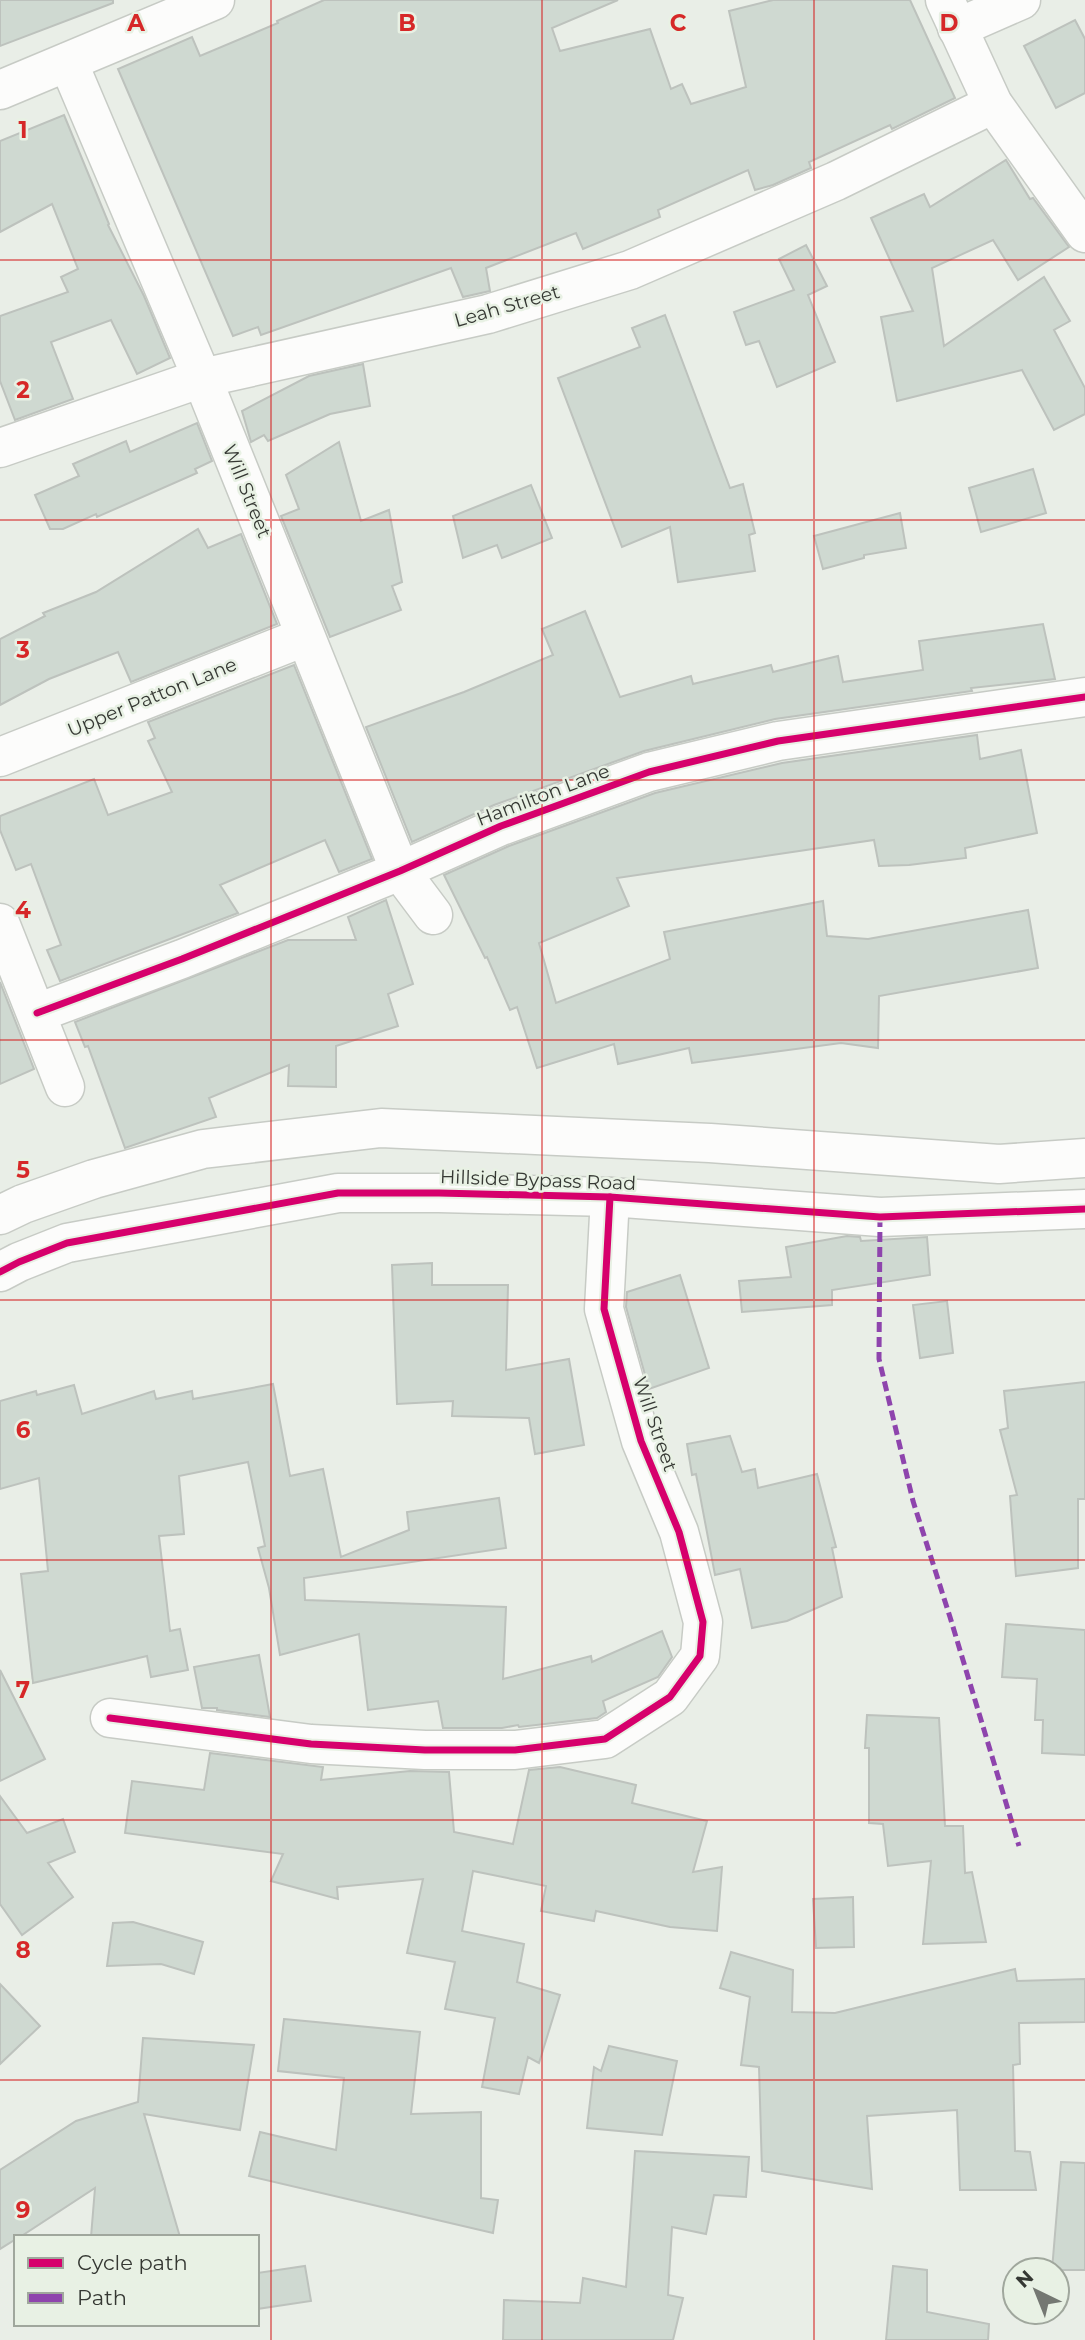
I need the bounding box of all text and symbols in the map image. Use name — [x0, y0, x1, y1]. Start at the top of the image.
text: A — [126, 9, 145, 37]
text: B — [398, 9, 416, 37]
text: C — [670, 9, 687, 37]
text: D — [940, 9, 959, 37]
text: 1 — [18, 116, 28, 144]
street label: Leah Street — [452, 280, 563, 332]
text: 2 — [16, 376, 30, 404]
street label: Will Street — [218, 441, 276, 541]
text: 3 — [15, 636, 30, 664]
street label: Upper Patton Lane — [64, 652, 240, 742]
street label: Hamilton Lane — [473, 759, 613, 831]
text: 4 — [15, 896, 31, 924]
text: 5 — [16, 1156, 30, 1184]
street label: Hillside Bypass Road — [439, 1165, 637, 1195]
street label: Will Street — [628, 1374, 682, 1475]
text: 6 — [16, 1416, 31, 1444]
text: 7 — [16, 1676, 30, 1704]
text: 8 — [15, 1936, 31, 1964]
text: 9 — [16, 2196, 30, 2224]
legend — [14, 2235, 259, 2326]
text: Cycle path — [77, 2250, 188, 2275]
north arrow — [1001, 2256, 1071, 2326]
text: N — [1011, 2265, 1038, 2293]
text: Path — [77, 2285, 127, 2310]

